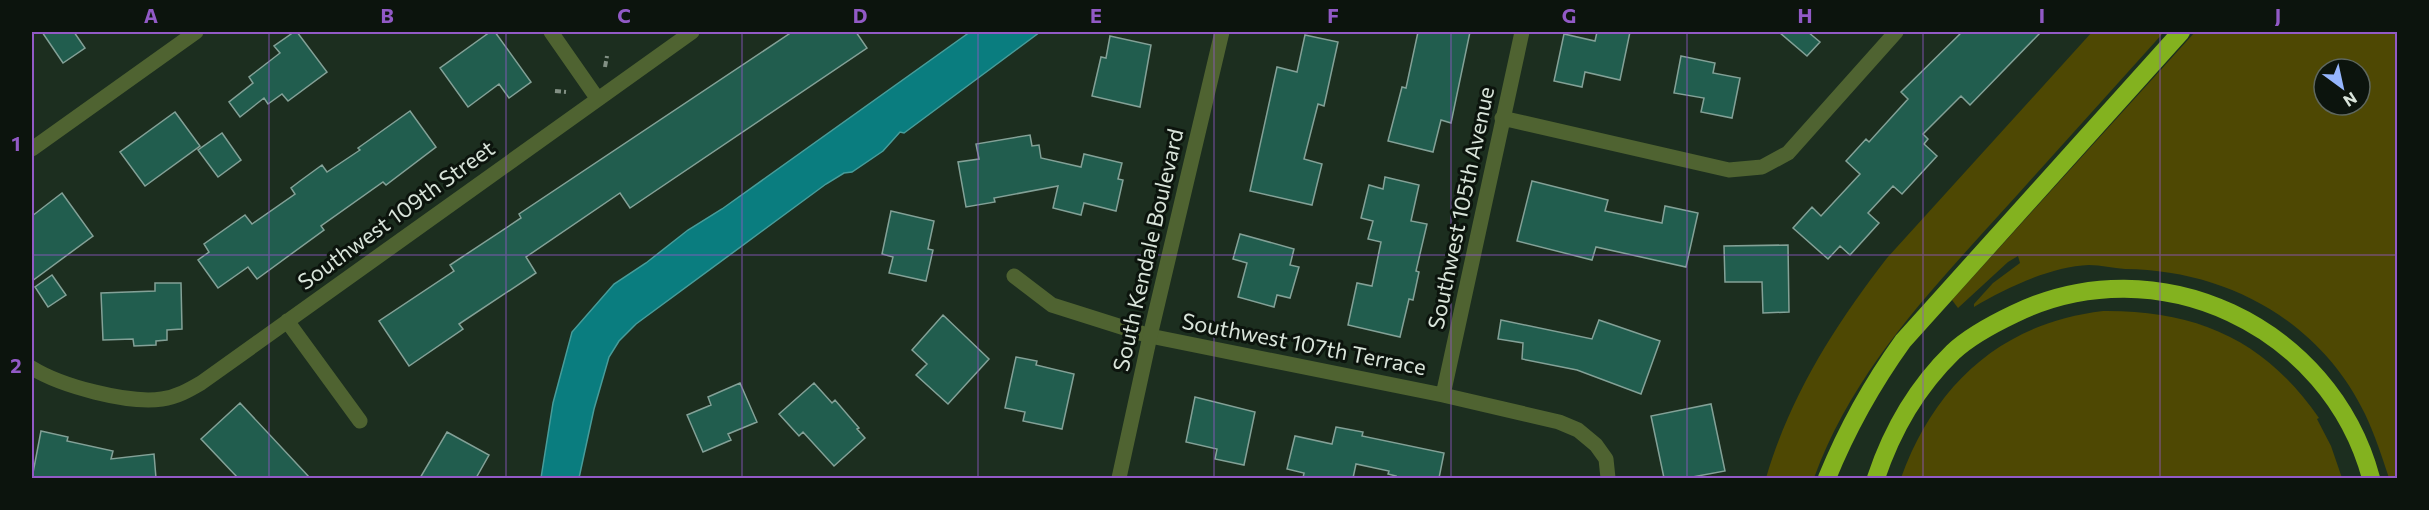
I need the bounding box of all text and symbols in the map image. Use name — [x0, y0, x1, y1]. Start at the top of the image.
text: A — [144, 3, 158, 27]
text: B — [380, 3, 394, 27]
text: C — [617, 3, 631, 27]
text: D — [853, 3, 867, 27]
text: E — [1090, 3, 1102, 27]
text: F — [1327, 3, 1339, 27]
text: G — [1562, 3, 1576, 27]
text: H — [1798, 3, 1813, 27]
text: I — [2039, 3, 2045, 27]
text: J — [2275, 3, 2281, 27]
north arrow — [2312, 57, 2372, 117]
street label: Southwest 105th Avenue — [1422, 84, 1499, 332]
text: N — [2340, 89, 2361, 111]
street label: South Kendale Boulevard — [1106, 126, 1189, 374]
text: 1 — [11, 131, 21, 155]
street label: Southwest 109th Street — [292, 134, 499, 295]
street label: Southwest 107th Terrace — [1180, 307, 1428, 380]
text: 2 — [10, 353, 22, 377]

